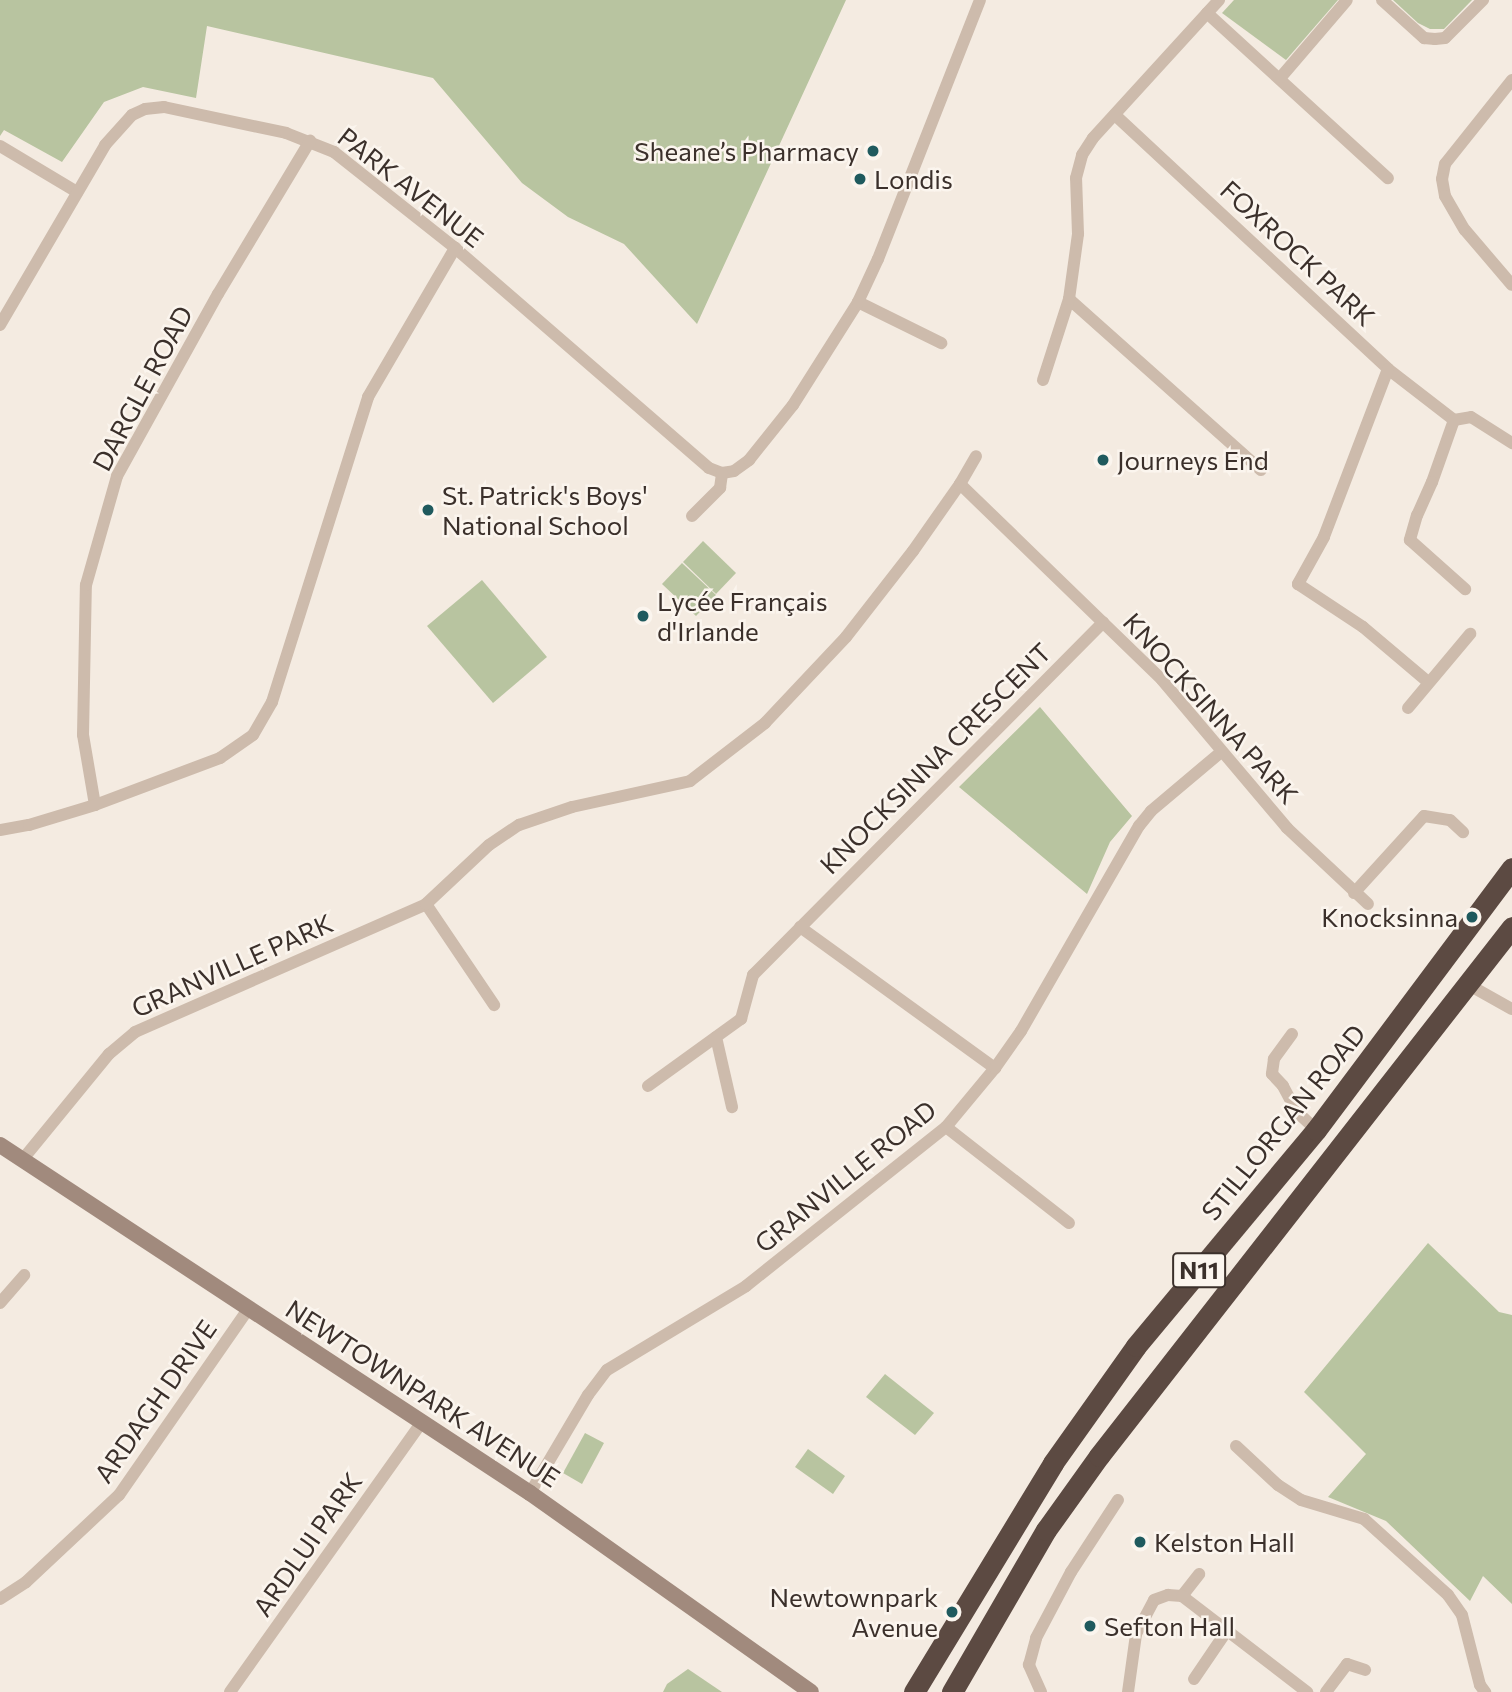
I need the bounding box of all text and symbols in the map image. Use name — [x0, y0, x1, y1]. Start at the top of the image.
street label: PARK AVENUE — [332, 121, 490, 253]
place label: Sheane’s Pharmacy — [634, 135, 859, 167]
marker: Sheane’s Pharmacy — [865, 143, 881, 159]
place label: Londis — [874, 163, 953, 195]
marker: Londis — [852, 171, 868, 187]
street label: FOXROCK PARK — [1215, 174, 1381, 332]
street label: DARGLE ROAD — [85, 300, 199, 476]
place label: Journeys End — [1117, 444, 1269, 476]
marker: Journeys End — [1095, 452, 1111, 468]
place label: St. Patrick's Boys' National School — [442, 479, 648, 540]
marker: St. Patrick's Boys' National School — [420, 502, 436, 518]
place label: Lycée Français d'Irlande — [657, 585, 828, 646]
street label: KNOCKSINNA PARK — [1117, 606, 1305, 810]
marker: Lycée Français d'Irlande — [635, 608, 651, 624]
street label: KNOCKSINNA CRESCENT — [813, 636, 1057, 880]
place label: Knocksinna — [1321, 901, 1458, 933]
street label: GRANVILLE PARK — [127, 907, 337, 1023]
marker: Knocksinna — [1464, 909, 1480, 925]
street label: STILLORGAN ROAD — [1195, 1018, 1371, 1226]
street label: GRANVILLE ROAD — [748, 1093, 942, 1259]
road number: N11 — [1171, 1250, 1227, 1290]
street label: NEWTOWNPARK AVENUE — [280, 1293, 566, 1493]
street label: ARDAGH DRIVE — [87, 1314, 223, 1488]
street label: ARDLUI PARK — [246, 1466, 368, 1622]
place label: Kelston Hall — [1154, 1526, 1295, 1558]
marker: Kelston Hall — [1132, 1534, 1148, 1550]
place label: Newtownpark Avenue — [769, 1581, 938, 1642]
marker: Newtownpark Avenue — [944, 1604, 960, 1620]
place label: Sefton Hall — [1104, 1610, 1235, 1642]
marker: Sefton Hall — [1082, 1618, 1098, 1634]

